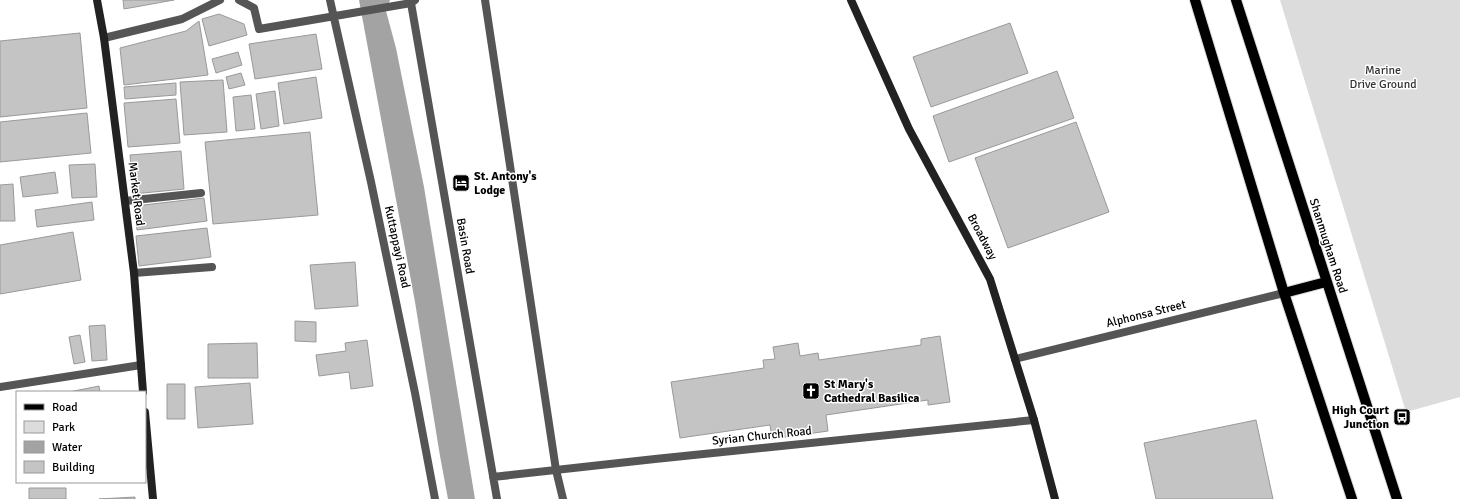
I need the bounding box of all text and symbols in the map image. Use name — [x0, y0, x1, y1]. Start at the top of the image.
park label: Marine Drive Ground — [1349, 63, 1417, 92]
street label: Market Road — [125, 161, 147, 227]
place label: St. Antony's Lodge — [474, 169, 537, 198]
hotel icon: St. Antony's Lodge — [451, 173, 471, 193]
street label: Shanmugham Road — [1306, 197, 1350, 295]
street label: Kuttappayi Road — [381, 204, 413, 290]
street label: Broadway — [964, 211, 1001, 263]
street label: Basin Road — [453, 217, 477, 275]
street label: Alphonsa Street — [1105, 297, 1187, 331]
place label: St Mary's Cathedral Basilica — [824, 377, 920, 406]
church icon: St Mary's Cathedral Basilica — [801, 381, 821, 401]
legend — [16, 391, 146, 483]
text: Road — [52, 400, 78, 415]
place label: High Court Junction — [1332, 403, 1389, 432]
bus stop icon: High Court Junction — [1392, 407, 1412, 427]
text: Park — [52, 420, 75, 435]
street label: Syrian Church Road — [711, 423, 813, 449]
text: Water — [52, 440, 83, 455]
text: Building — [52, 460, 95, 475]

